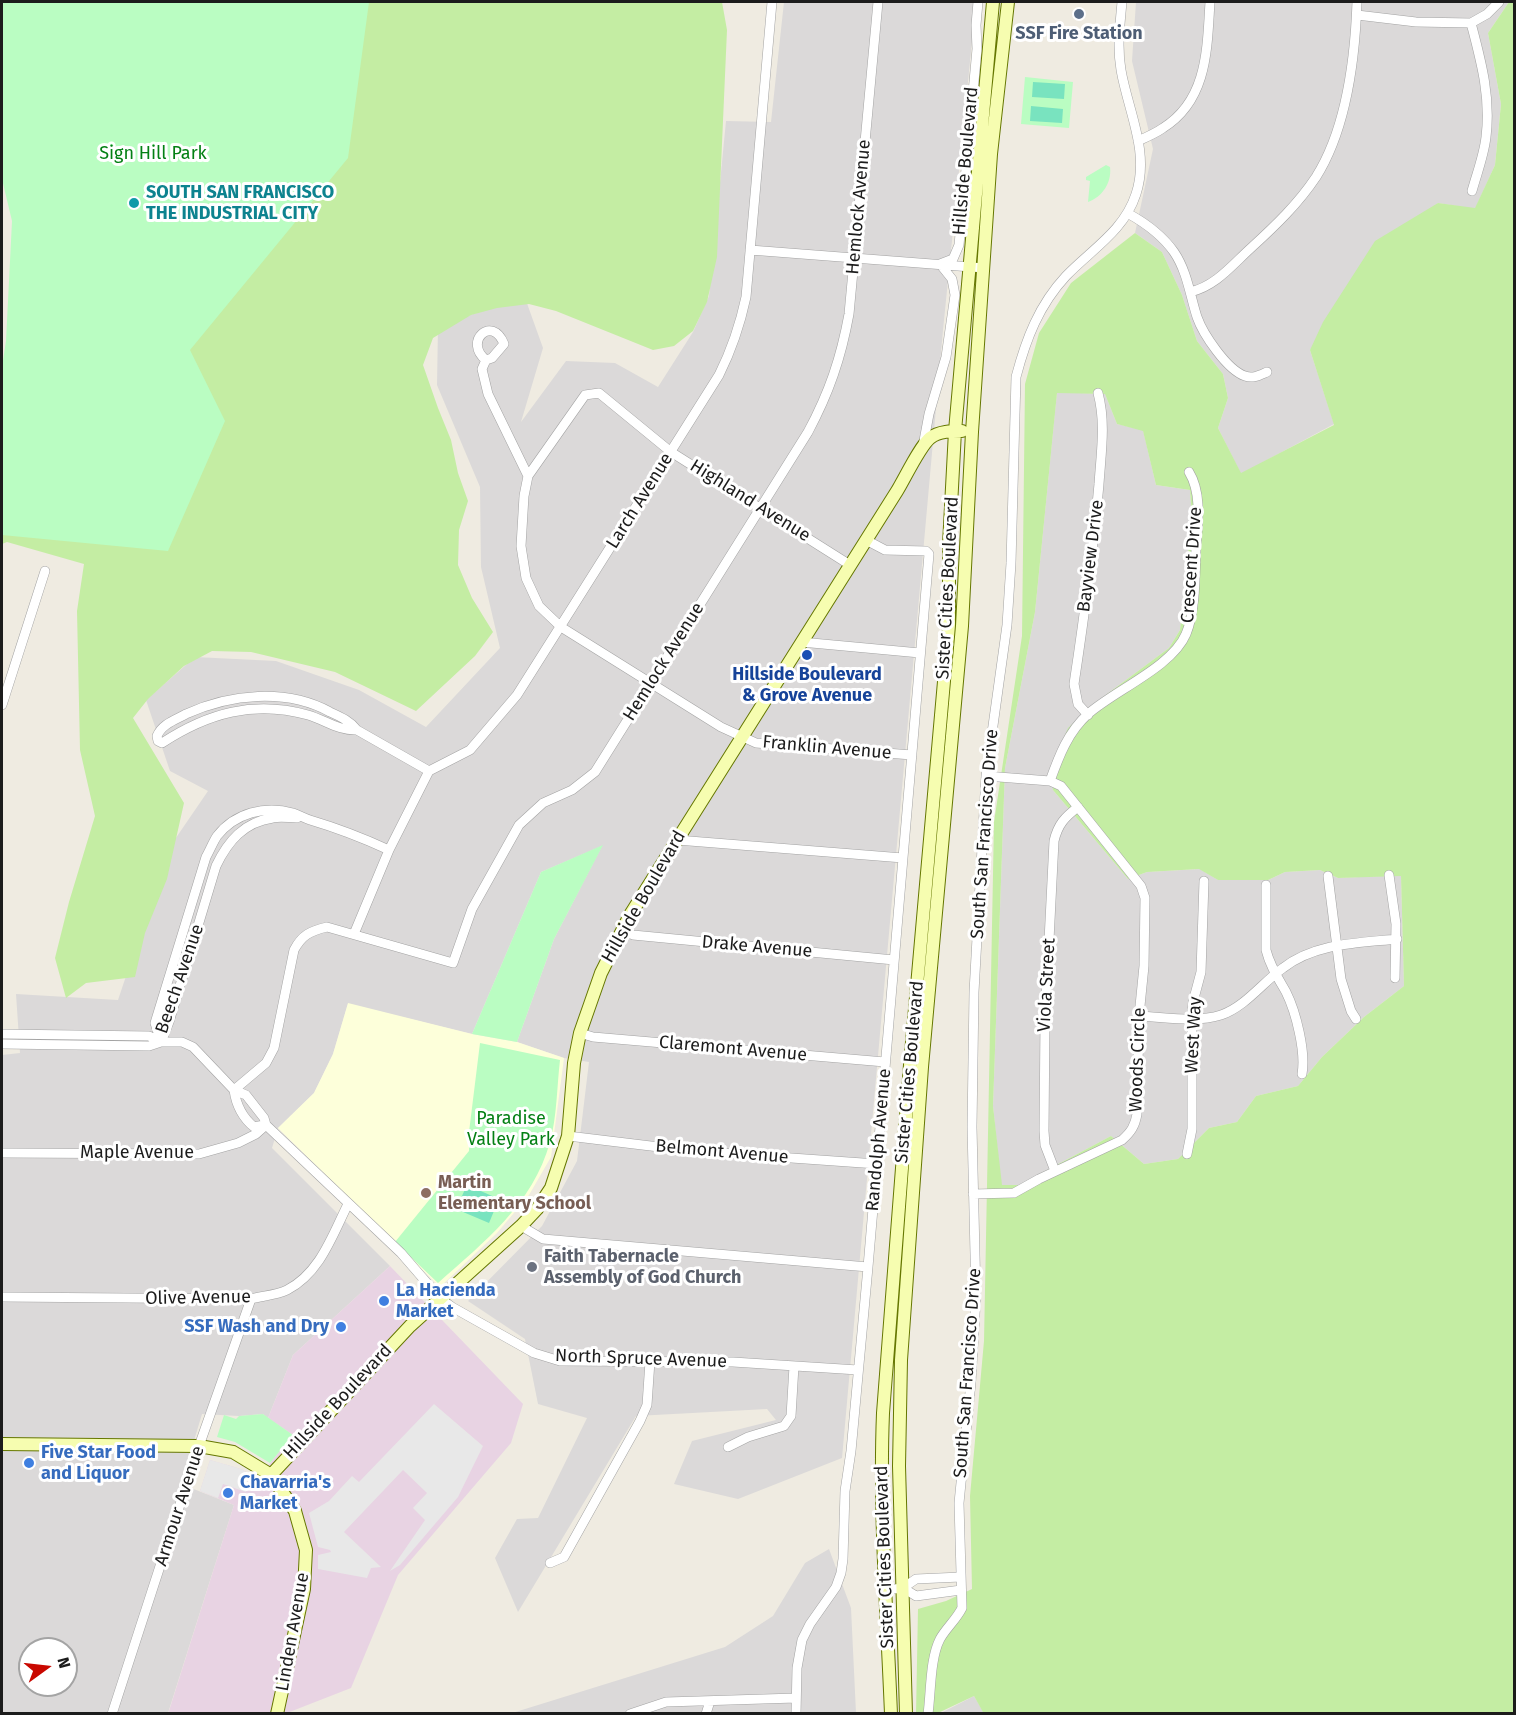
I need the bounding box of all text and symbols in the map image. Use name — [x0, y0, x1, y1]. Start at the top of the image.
marker: SSF Fire Station — [1072, 7, 1086, 21]
place label: SSF Fire Station — [1015, 23, 1143, 45]
street label: Hillside Boulevard — [949, 86, 983, 236]
street label: Hemlock Avenue — [842, 139, 876, 275]
park label: Sign Hill Park — [99, 143, 207, 165]
place label: SOUTH SAN FRANCISCO THE INDUSTRIAL CITY — [146, 182, 334, 224]
marker: SOUTH SAN FRANCISCO THE INDUSTRIAL CITY — [127, 196, 141, 210]
street label: Larch Avenue — [602, 449, 678, 553]
street label: Highland Avenue — [686, 455, 814, 547]
street label: Sister Cities Boulevard — [932, 496, 964, 680]
street label: Bayview Drive — [1073, 499, 1109, 613]
street label: Crescent Drive — [1177, 506, 1207, 624]
street label: Hemlock Avenue — [619, 599, 709, 725]
marker: Hillside Boulevard & Grove Avenue — [800, 648, 814, 662]
place label: Hillside Boulevard & Grove Avenue — [732, 664, 882, 706]
street label: South San Francisco Drive — [967, 728, 1003, 940]
street label: Franklin Avenue — [762, 732, 892, 764]
street label: Hillside Boulevard — [597, 827, 691, 967]
street label: Beech Avenue — [151, 921, 209, 1037]
street label: Drake Avenue — [701, 931, 813, 963]
street label: Viola Street — [1034, 937, 1060, 1033]
street label: Sister Cities Boulevard — [891, 980, 929, 1164]
street label: West Way — [1181, 996, 1207, 1074]
street label: Woods Circle — [1125, 1007, 1151, 1113]
street label: Claremont Avenue — [658, 1032, 808, 1066]
street label: Randolph Avenue — [862, 1068, 896, 1212]
park label: Paradise Valley Park — [467, 1108, 555, 1150]
street label: Belmont Avenue — [655, 1135, 789, 1169]
street label: Maple Avenue — [80, 1142, 194, 1164]
place label: Martin Elementary School — [438, 1172, 591, 1214]
marker: Martin Elementary School — [419, 1186, 433, 1200]
place label: Faith Tabernacle Assembly of God Church — [544, 1246, 741, 1288]
marker: Faith Tabernacle Assembly of God Church — [525, 1260, 539, 1274]
street label: South San Francisco Drive — [950, 1267, 986, 1479]
place label: La Hacienda Market — [396, 1280, 496, 1322]
street label: Olive Avenue — [145, 1286, 251, 1310]
marker: La Hacienda Market — [377, 1294, 391, 1308]
place label: SSF Wash and Dry — [184, 1316, 329, 1338]
marker: SSF Wash and Dry — [334, 1320, 348, 1334]
street label: Hillside Boulevard — [279, 1340, 397, 1464]
street label: North Spruce Avenue — [555, 1345, 727, 1373]
place label: Five Star Food and Liquor — [41, 1442, 156, 1484]
street label: Armour Avenue — [150, 1443, 210, 1569]
marker: Five Star Food and Liquor — [22, 1456, 36, 1470]
street label: Sister Cities Boulevard — [871, 1465, 899, 1649]
place label: Chavarria's Market — [240, 1472, 331, 1514]
marker: Chavarria's Market — [221, 1486, 235, 1500]
street label: Linden Avenue — [272, 1571, 314, 1693]
north arrow — [18, 1637, 78, 1697]
text: N — [53, 1655, 74, 1670]

